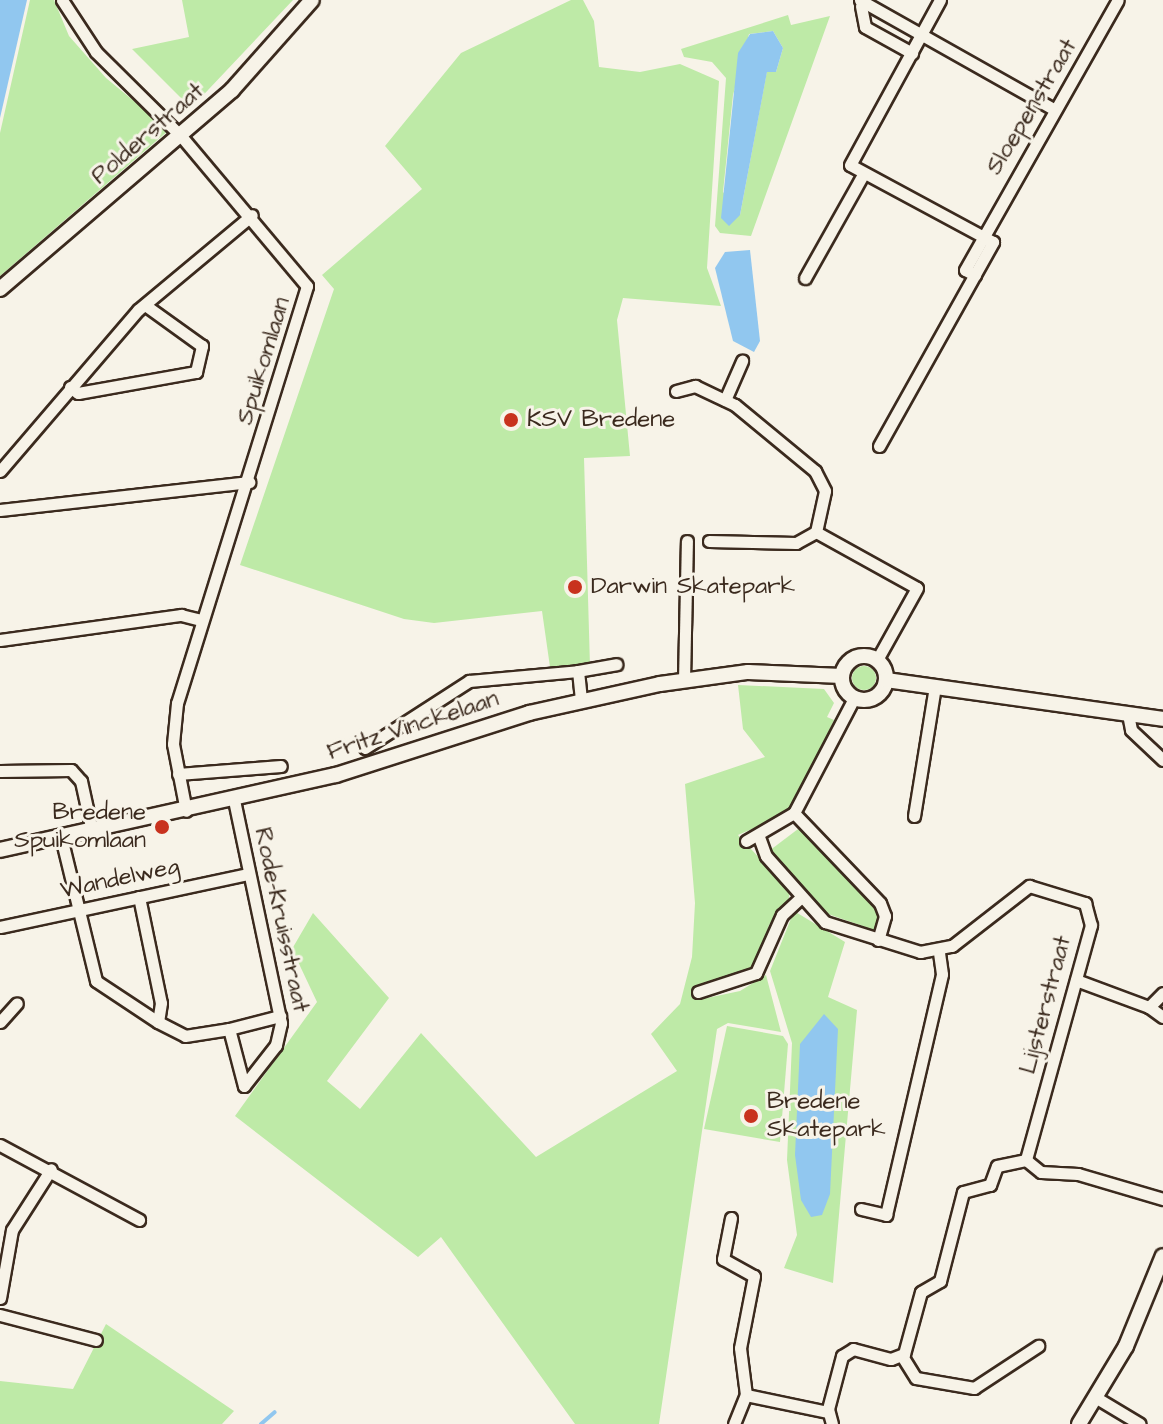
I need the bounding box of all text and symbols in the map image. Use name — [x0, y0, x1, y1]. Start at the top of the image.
street label: Sloepenstraat — [980, 34, 1084, 180]
street label: Polderstraat — [86, 77, 210, 191]
street label: Spuikomlaan — [231, 294, 297, 428]
place label: KSV Bredene — [527, 406, 675, 434]
marker: KSV Bredene — [502, 411, 520, 429]
place label: Darwin Skatepark — [591, 573, 795, 601]
marker: Darwin Skatepark — [566, 578, 584, 596]
street label: Fritz Vinckelaan — [324, 685, 502, 767]
place label: Bredene Spuikomlaan — [14, 799, 146, 855]
marker: Bredene Spuikomlaan — [153, 818, 171, 836]
street label: Rode-Kruisstraat — [247, 825, 315, 1015]
street label: Wandelweg — [58, 852, 182, 906]
street label: Lijsterstraat — [1014, 933, 1078, 1077]
place label: Bredene Skatepark — [767, 1088, 886, 1144]
marker: Bredene Skatepark — [742, 1107, 760, 1125]

